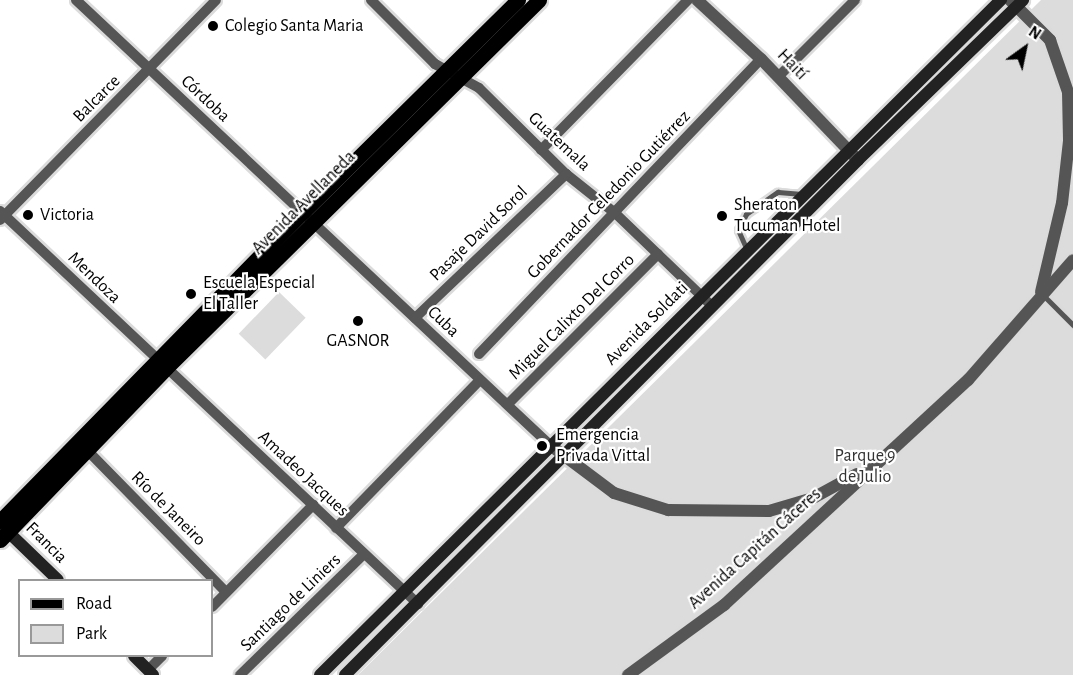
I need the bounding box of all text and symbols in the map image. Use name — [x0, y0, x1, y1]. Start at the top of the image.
place label: Colegio Santa Maria — [225, 15, 364, 37]
north arrow — [995, 18, 1055, 78]
marker: Colegio Santa Maria — [206, 19, 220, 33]
text: N — [1026, 23, 1044, 43]
street label: Haití — [772, 45, 812, 85]
street label: Balcarce — [69, 71, 125, 127]
street label: Córdoba — [176, 71, 234, 127]
street label: Gobernador Celedonio Gutiérrez — [523, 106, 695, 284]
street label: Guatemala — [523, 108, 595, 176]
street label: Avenida Avellaneda — [248, 147, 360, 259]
street label: Pasaje David Sorol — [425, 182, 533, 286]
place label: Sheraton Tucuman Hotel — [734, 195, 840, 238]
place label: Victoria — [40, 204, 94, 226]
marker: Victoria — [21, 208, 35, 222]
marker: Sheraton Tucuman Hotel — [715, 209, 729, 223]
street label: Mendoza — [63, 248, 125, 308]
street label: Miguel Calixto Del Corro — [505, 250, 639, 384]
place label: Escuela Especial El Taller — [203, 273, 315, 316]
street label: Avenida Soldati — [601, 278, 693, 370]
marker: Escuela Especial El Taller — [184, 287, 198, 301]
street label: Cuba — [423, 302, 463, 342]
marker: GASNOR — [351, 314, 365, 328]
place label: GASNOR — [326, 330, 390, 352]
place label: Emergencia Privada Vittal — [556, 425, 650, 468]
street label: Amadeo Jacques — [253, 427, 353, 521]
marker: Emergencia Privada Vittal — [533, 437, 551, 455]
park label: Parque 9 de Julio — [835, 446, 895, 488]
street label: Río de Janeiro — [126, 467, 210, 551]
street label: Avenida Capitán Cáceres — [684, 484, 826, 614]
street label: Francia — [21, 518, 71, 568]
street label: Santiago de Liniers — [236, 550, 346, 656]
legend — [18, 579, 213, 657]
text: Road — [76, 595, 112, 613]
text: Park — [76, 625, 107, 643]

